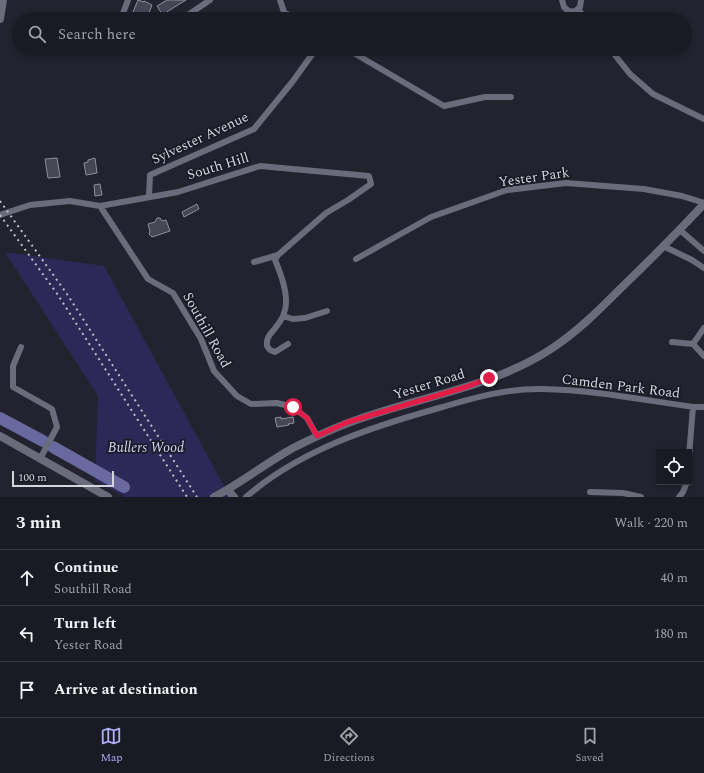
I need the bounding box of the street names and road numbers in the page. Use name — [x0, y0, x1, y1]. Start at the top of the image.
street label: Sylvester Avenue — [148, 106, 252, 170]
street label: South Hill — [184, 147, 252, 185]
street label: Yester Park — [497, 162, 571, 192]
street label: Southill Road — [177, 288, 237, 372]
street label: Yester Road — [390, 363, 468, 405]
street label: Camden Park Road — [561, 368, 682, 404]

